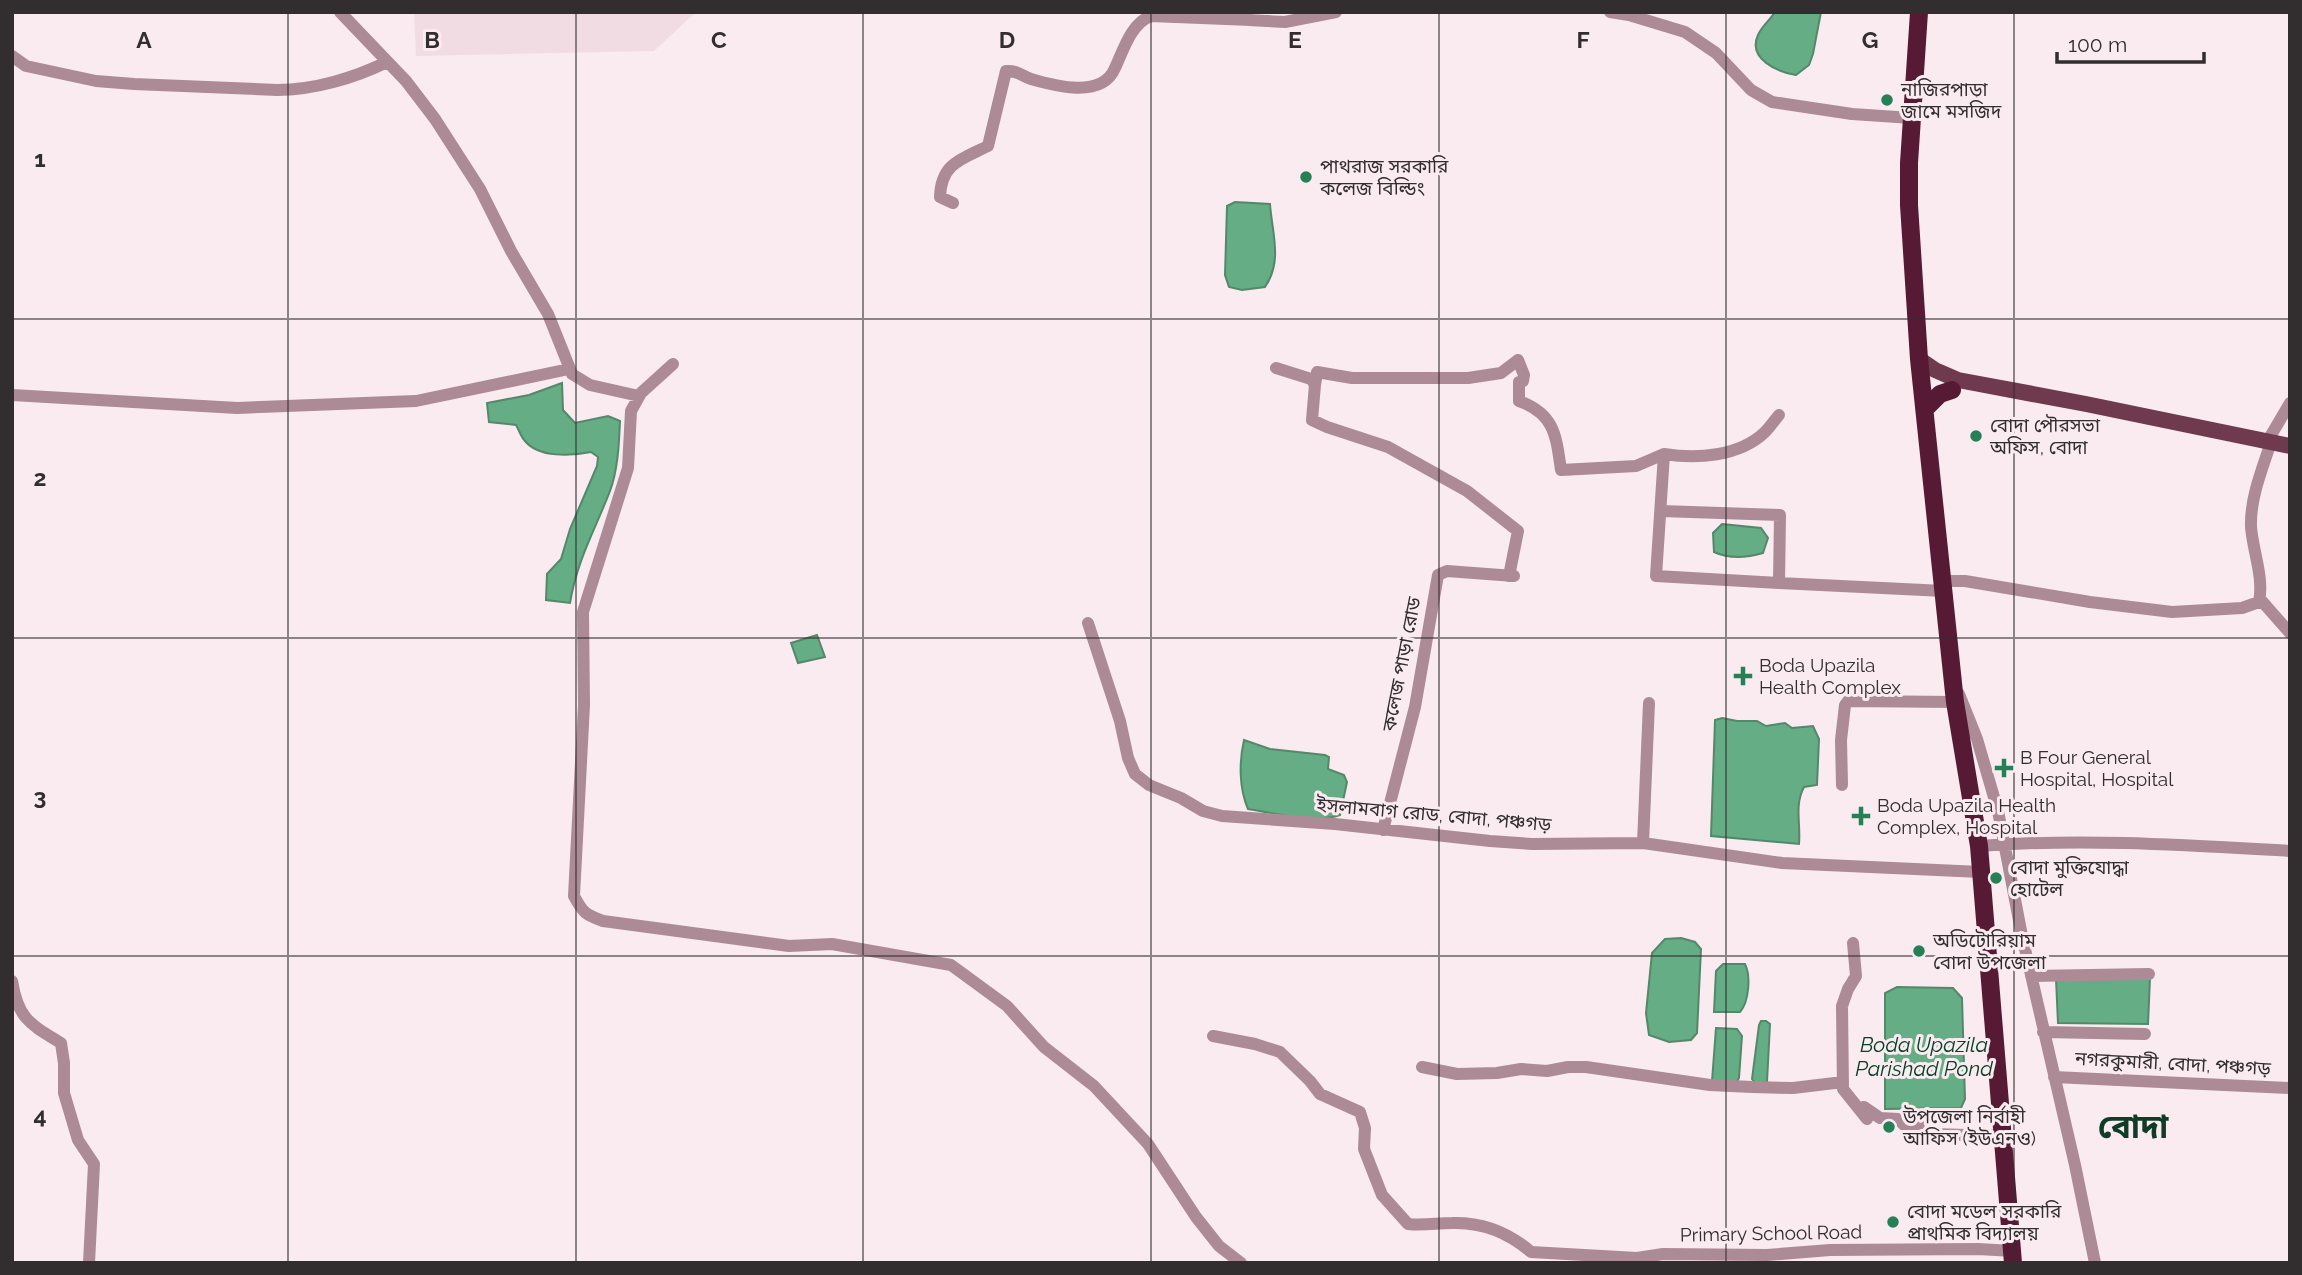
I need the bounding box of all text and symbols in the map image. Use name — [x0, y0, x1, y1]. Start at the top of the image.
scale bar — [2057, 21, 2204, 65]
text: A — [136, 26, 152, 53]
text: B — [424, 26, 440, 53]
text: C — [711, 26, 727, 53]
text: D — [999, 26, 1015, 53]
text: E — [1288, 26, 1302, 53]
text: F — [1576, 26, 1590, 53]
text: G — [1862, 26, 1878, 53]
text: 100 m — [2068, 32, 2127, 57]
place label: নাজিরপাড়া জামে মসজিদ — [1900, 78, 2002, 122]
marker: নাজিরপাড়া জামে মসজিদ — [1879, 92, 1895, 108]
text: 1 — [34, 145, 46, 172]
place label: পাথরাজ সরকারি কলেজ বিল্ডিং — [1319, 155, 1449, 199]
marker: পাথরাজ সরকারি কলেজ বিল্ডিং — [1298, 169, 1314, 185]
place label: বোদা পৌরসভা অফিস, বোদা — [1989, 414, 2101, 458]
marker: বোদা পৌরসভা অফিস, বোদা — [1968, 428, 1984, 444]
text: 2 — [34, 464, 46, 491]
street label: কলেজ পাড়া রোড — [1377, 595, 1425, 734]
place label: Boda Upazila Health Complex — [1759, 654, 1901, 698]
marker: Boda Upazila Health Complex — [1733, 666, 1753, 686]
place label: B Four General Hospital, Hospital — [2020, 746, 2174, 790]
marker: B Four General Hospital, Hospital — [1994, 758, 2014, 778]
text: 3 — [34, 783, 46, 810]
street label: ইসলামবাগ রোড, বোদা, পঞ্চগড় — [1315, 793, 1553, 835]
place label: Boda Upazila Health Complex, Hospital — [1877, 794, 2056, 838]
marker: Boda Upazila Health Complex, Hospital — [1851, 806, 1871, 826]
place label: বোদা মুক্তিযোদ্ধা হোটেল — [2010, 856, 2130, 900]
marker: বোদা মুক্তিযোদ্ধা হোটেল — [1988, 870, 2004, 886]
place label: অডিটোরিয়াম বোদা উপজেলা — [1932, 929, 2047, 973]
marker: অডিটোরিয়াম বোদা উপজেলা — [1911, 943, 1927, 959]
water label: Boda Upazila Parishad Pond — [1855, 1032, 1993, 1081]
street label: নগরকুমারী, বোদা, পঞ্চগড় — [2073, 1047, 2272, 1080]
text: 4 — [33, 1102, 47, 1129]
place label: উপজেলা নির্বাহী আফিস (ইউএনও) — [1902, 1105, 2036, 1149]
district label: বোদা — [2098, 1107, 2169, 1146]
marker: উপজেলা নির্বাহী আফিস (ইউএনও) — [1881, 1119, 1897, 1135]
place label: বোদা মডেল সরকারি প্রাথমিক বিদ্যালয় — [1907, 1200, 2062, 1244]
marker: বোদা মডেল সরকারি প্রাথমিক বিদ্যালয় — [1885, 1214, 1901, 1230]
street label: Primary School Road — [1680, 1220, 1862, 1246]

